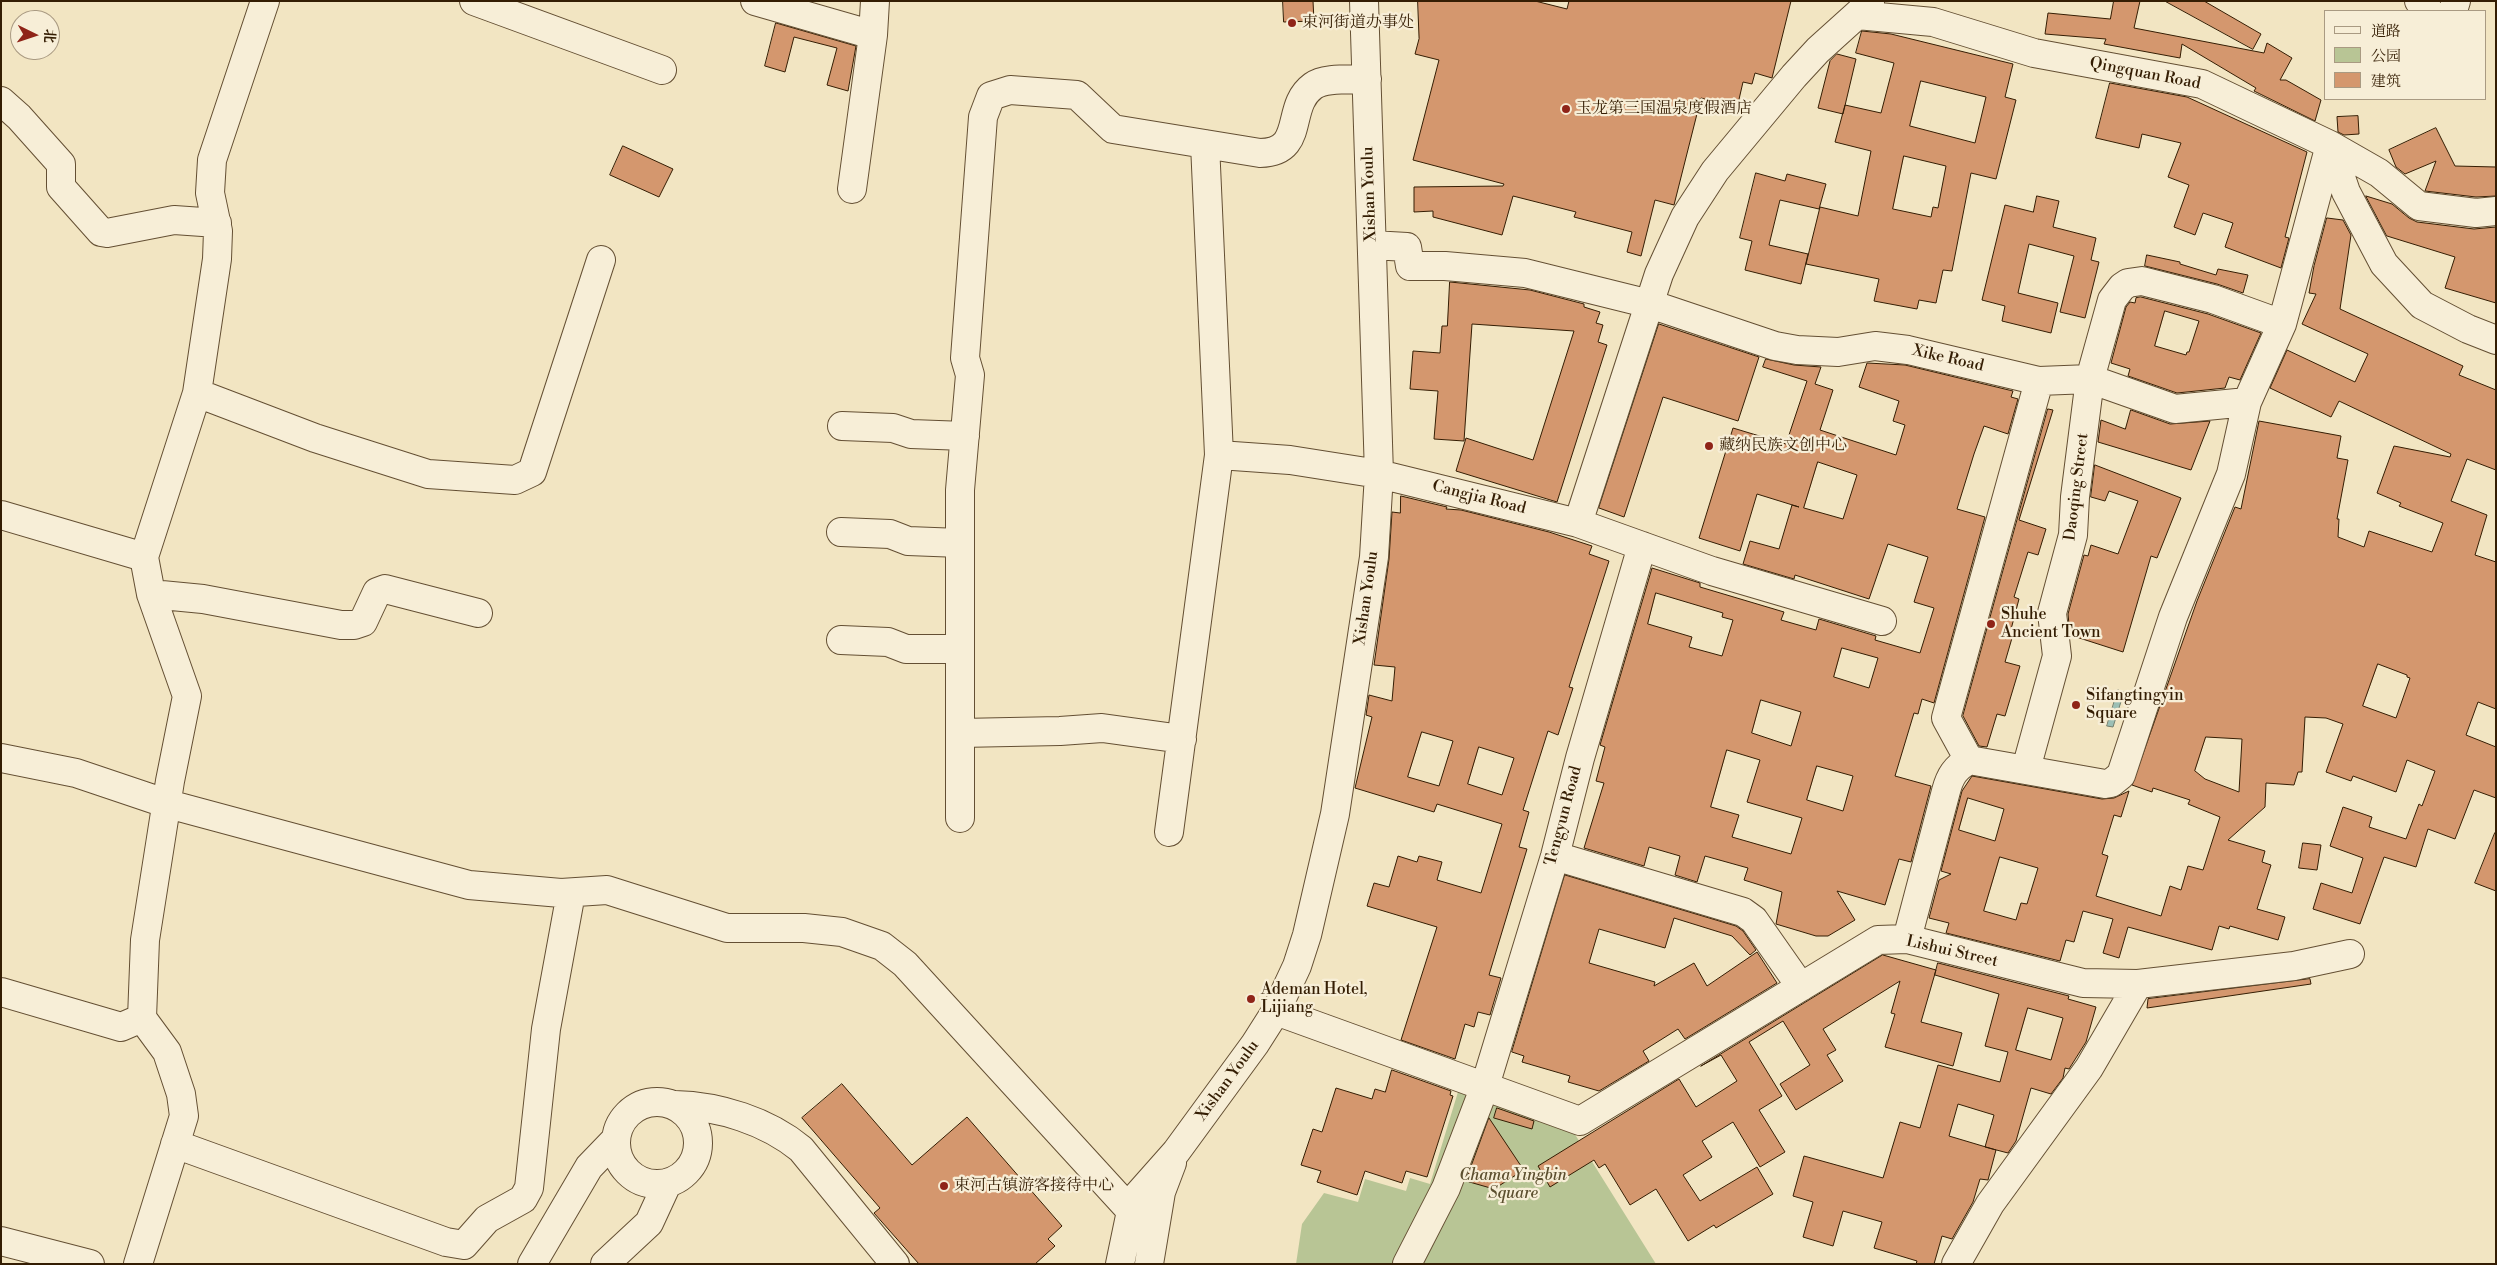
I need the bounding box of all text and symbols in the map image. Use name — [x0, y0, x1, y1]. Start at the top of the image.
north arrow — [10, 10, 60, 60]
legend — [2324, 10, 2487, 100]
place label: 束河街道办事处 — [1302, 13, 1414, 33]
marker: 束河街道办事处 — [1286, 17, 1298, 29]
text: 道路 — [2371, 22, 2401, 41]
text: 北 — [39, 28, 58, 44]
text: 公园 — [2371, 47, 2401, 66]
street label: Qingquan Road — [2088, 54, 2202, 94]
text: 建筑 — [2371, 72, 2401, 91]
place label: 玉龙第三国温泉度假酒店 — [1576, 99, 1752, 119]
marker: 玉龙第三国温泉度假酒店 — [1560, 103, 1572, 115]
street label: Xishan Youlu — [1359, 146, 1381, 242]
street label: Xike Road — [1910, 341, 1986, 377]
street label: Daoqing Street — [2061, 432, 2093, 542]
place label: 藏纳民族文创中心 — [1719, 436, 1847, 456]
marker: 藏纳民族文创中心 — [1703, 440, 1715, 452]
street label: Cangjia Road — [1430, 477, 1528, 519]
street label: Xishan Youlu — [1351, 550, 1383, 646]
place label: Shuhe Ancient Town — [2001, 605, 2101, 643]
marker: Shuhe Ancient Town — [1985, 618, 1997, 630]
place label: Sifangtingyin Square — [2086, 686, 2184, 724]
marker: Sifangtingyin Square — [2070, 699, 2082, 711]
street label: Tengyun Road — [1541, 764, 1587, 868]
street label: Lishui Street — [1904, 932, 2000, 972]
place label: Ademan Hotel, Lijiang — [1261, 980, 1368, 1018]
marker: Ademan Hotel, Lijiang — [1245, 993, 1257, 1005]
street label: Xishan Youlu — [1192, 1037, 1264, 1125]
park label: Chama Yingbin Square — [1459, 1166, 1567, 1204]
place label: 束河古镇游客接待中心 — [954, 1176, 1114, 1196]
marker: 束河古镇游客接待中心 — [938, 1180, 950, 1192]

